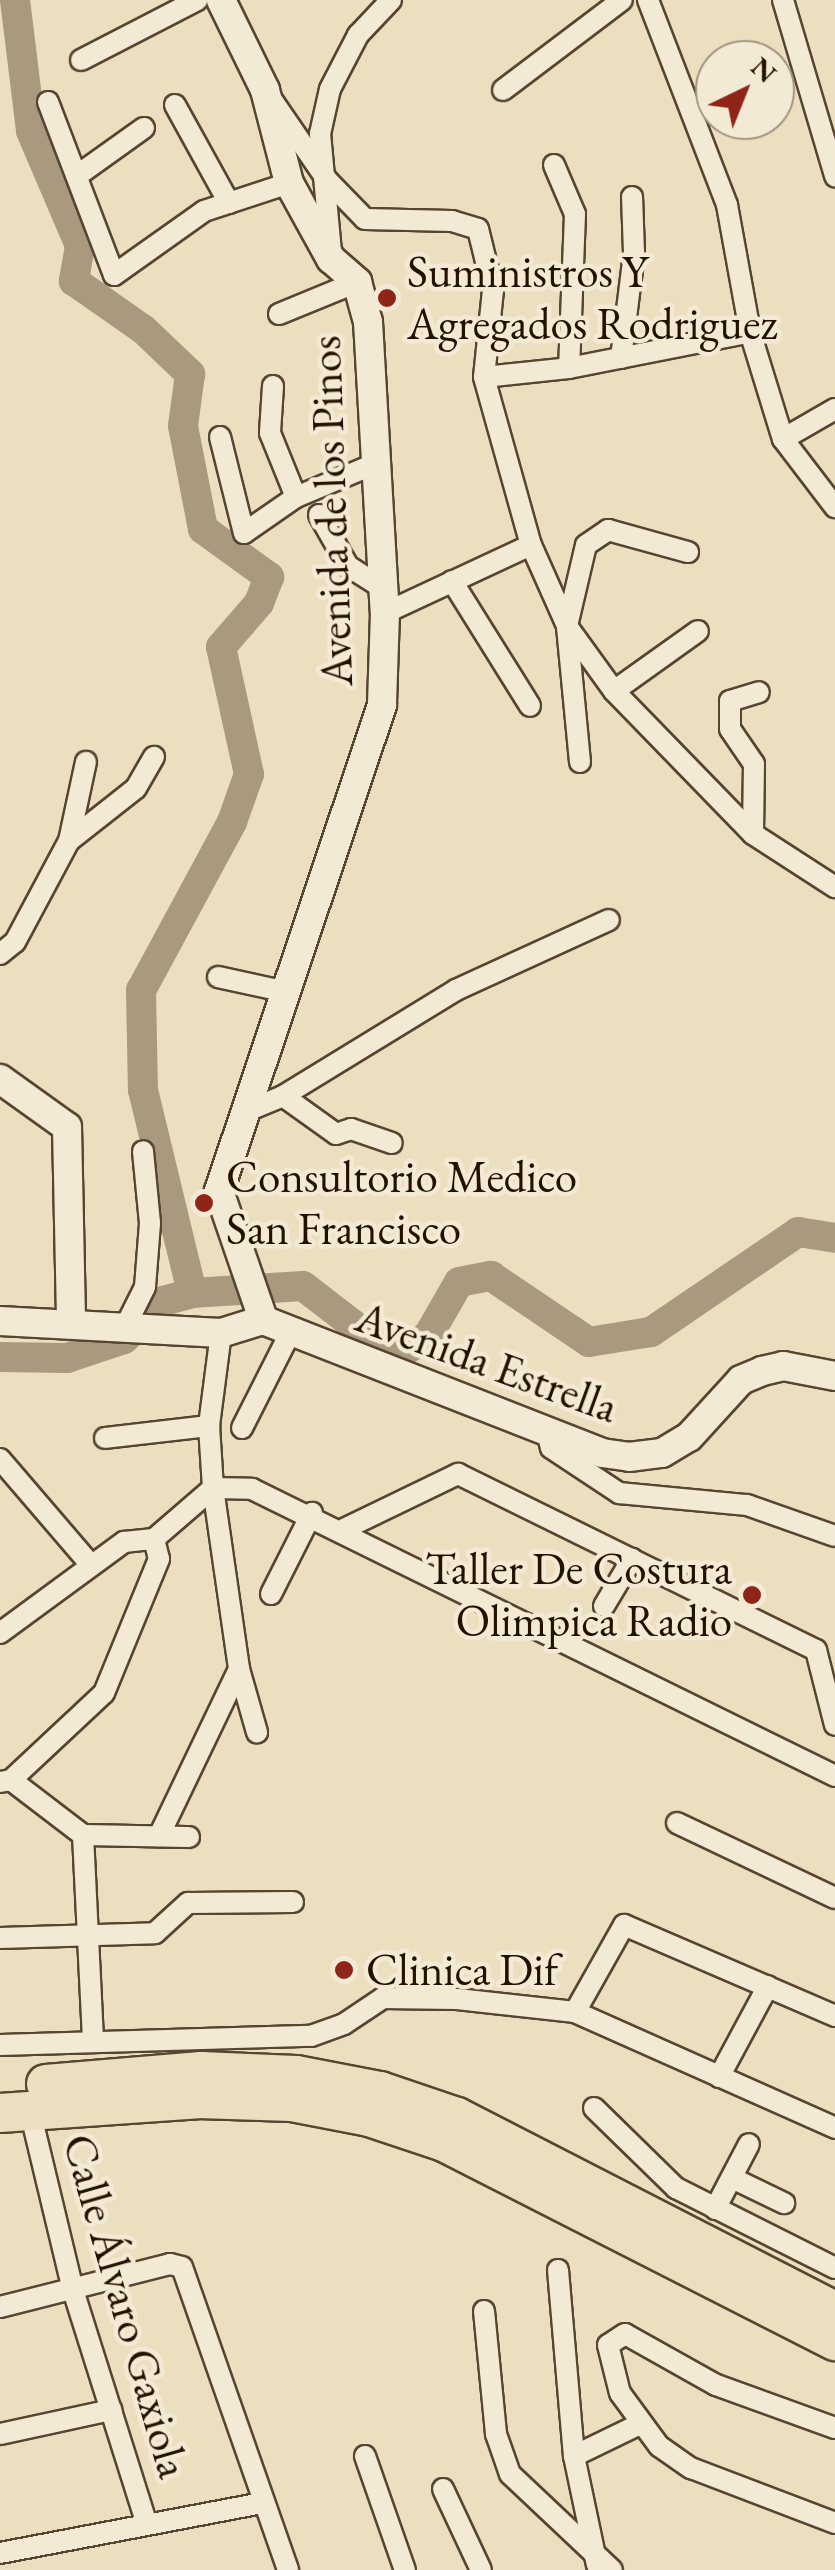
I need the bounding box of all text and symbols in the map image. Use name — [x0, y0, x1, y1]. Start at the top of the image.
north arrow — [695, 40, 795, 140]
text: N — [744, 49, 785, 90]
place label: Suministros Y Agregados Rodriguez — [407, 245, 777, 351]
marker: Suministros Y Agregados Rodriguez — [376, 287, 398, 309]
street label: Avenida de los Pinos — [298, 335, 364, 687]
place label: Consultorio Medico San Francisco — [226, 1150, 577, 1256]
marker: Consultorio Medico San Francisco — [191, 1190, 217, 1216]
street label: Avenida Estrella — [349, 1290, 625, 1434]
place label: Taller De Costura Olimpica Radio — [425, 1542, 732, 1648]
marker: Taller De Costura Olimpica Radio — [741, 1584, 763, 1606]
place label: Clinica Dif — [366, 1943, 558, 1997]
marker: Clinica Dif — [331, 1957, 357, 1983]
street label: Calle Álvaro Gaxiola — [51, 2128, 201, 2484]

